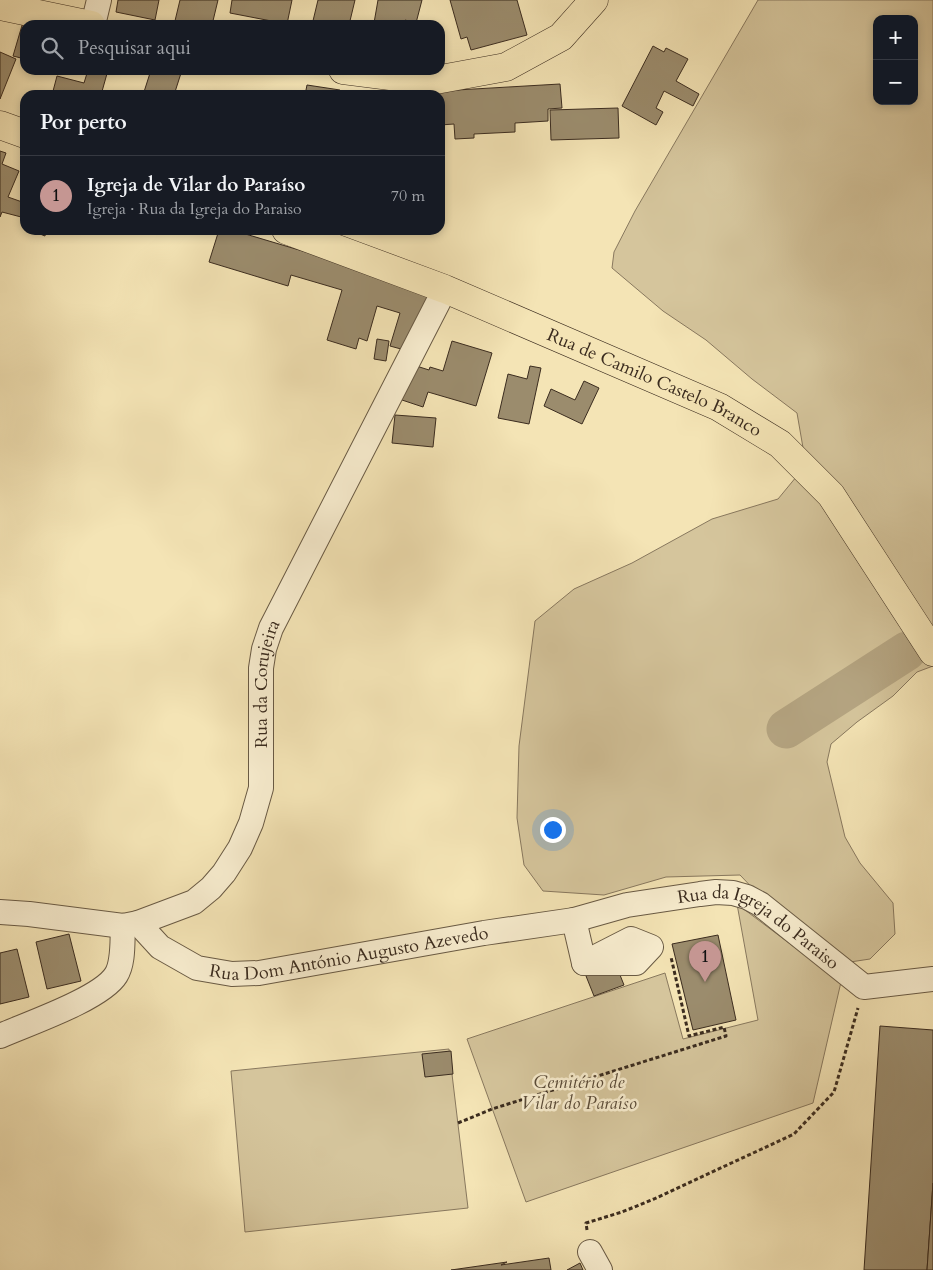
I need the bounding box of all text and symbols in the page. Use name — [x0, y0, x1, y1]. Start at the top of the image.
map controls — [873, 15, 918, 105]
button: + — [873, 15, 918, 60]
search box — [20, 20, 445, 75]
icon: search — [38, 34, 66, 62]
text: Pesquisar aqui — [78, 35, 191, 61]
button: − — [873, 60, 918, 105]
text: Por perto — [40, 108, 127, 137]
text: Igreja de Vilar do Paraíso — [87, 172, 305, 198]
text: 1 — [52, 185, 60, 207]
text: 70 m — [391, 185, 425, 207]
text: Igreja · Rua da Igreja do Paraiso — [87, 198, 302, 220]
street label: Rua de Camilo Castelo Branco — [543, 322, 767, 443]
street label: Rua da Corujeira — [249, 615, 286, 748]
your location — [540, 817, 566, 843]
street label: Rua da Igreja do Paraiso — [676, 879, 845, 975]
street label: Rua Dom António Augusto Azevedo — [207, 920, 490, 987]
pin: 1 — [689, 941, 721, 982]
park label: Cemitério de Vilar do Paraíso — [521, 1070, 637, 1116]

